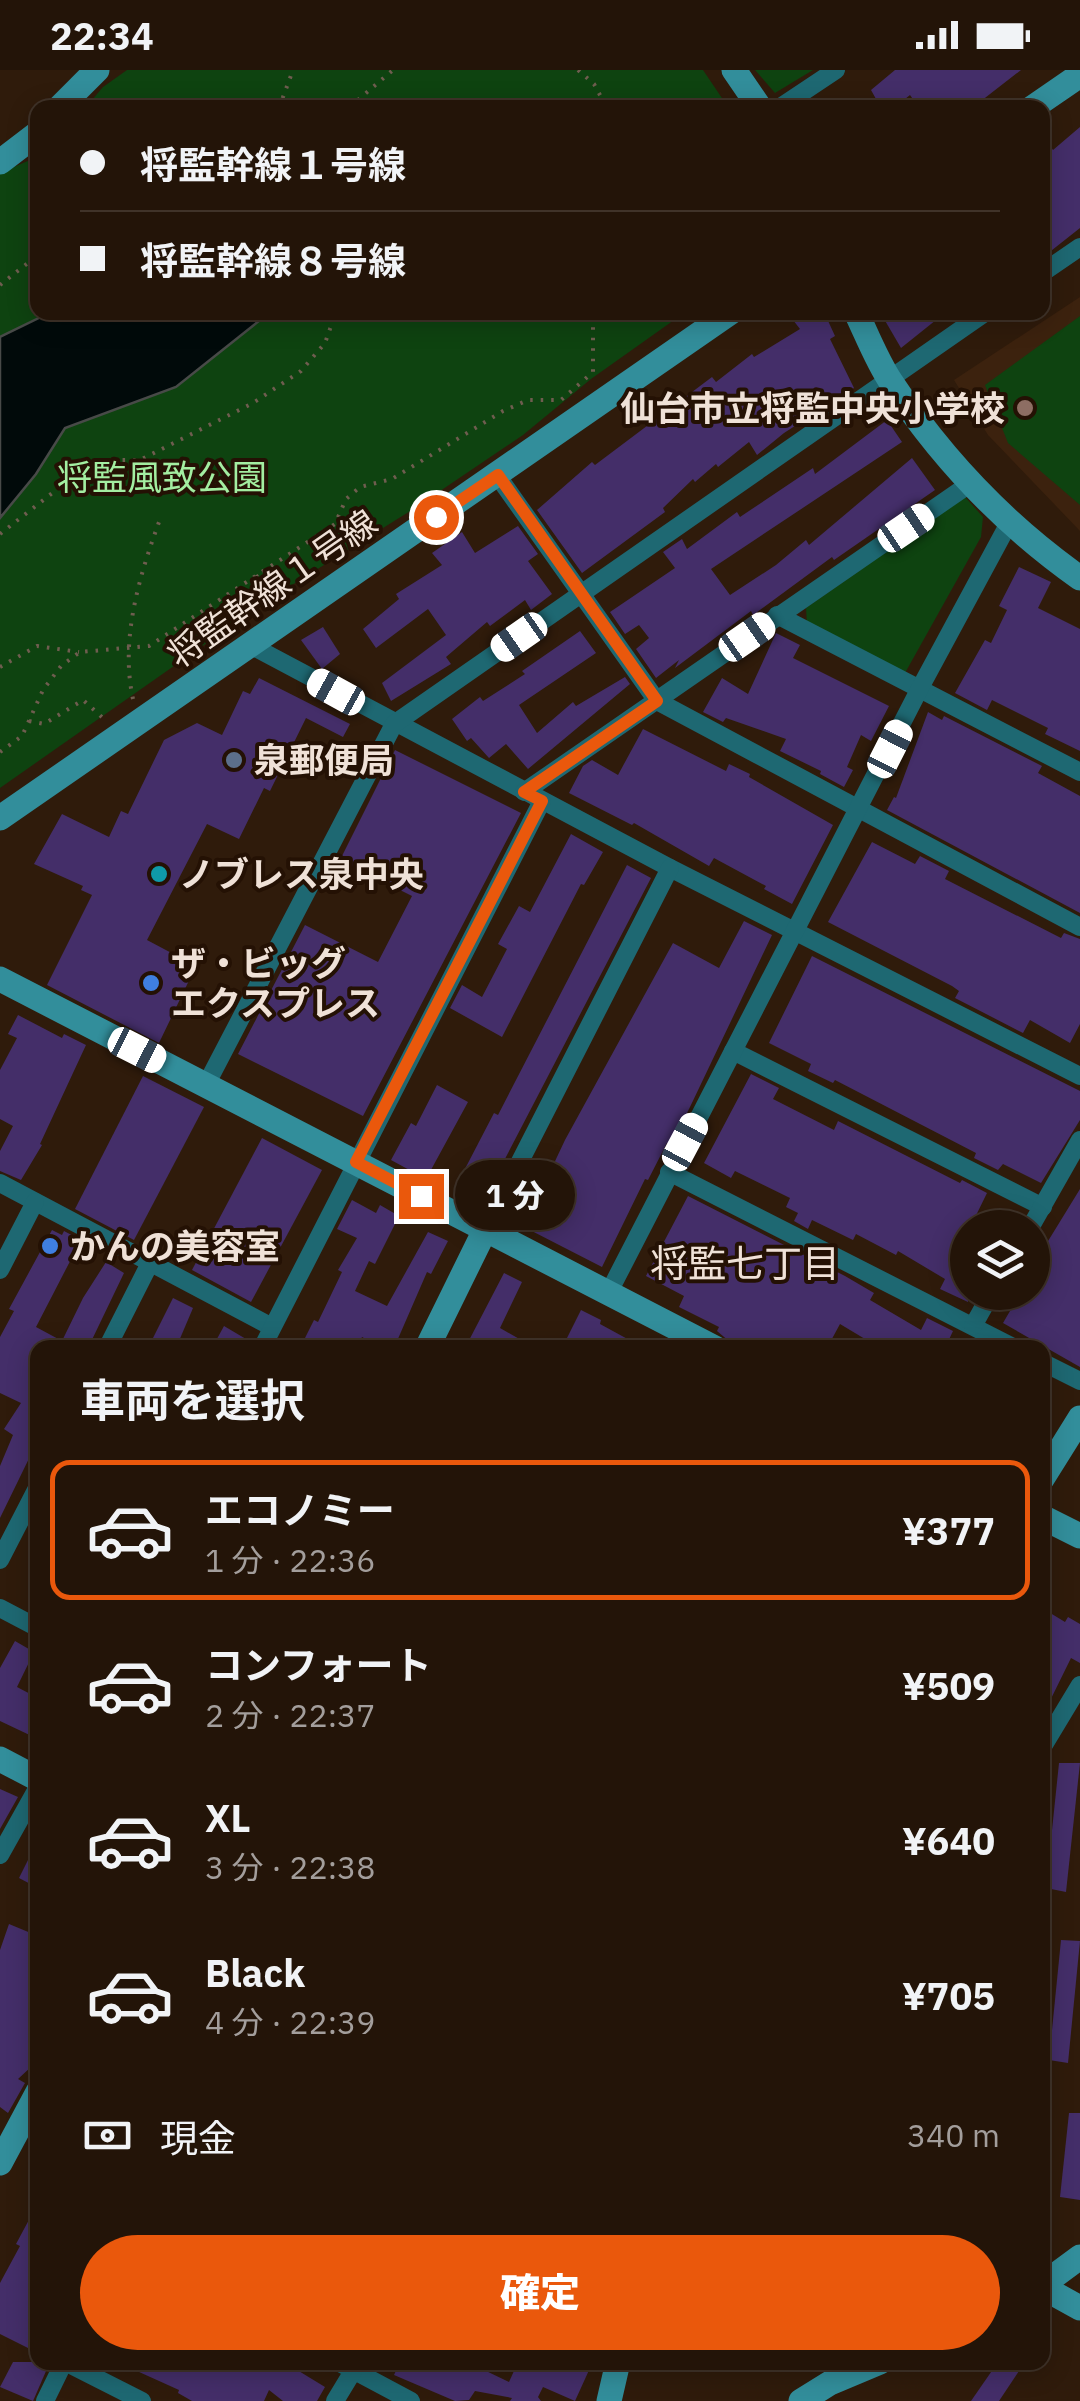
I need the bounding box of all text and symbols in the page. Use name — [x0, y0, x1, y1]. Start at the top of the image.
text: 22:34 — [50, 11, 154, 60]
text: 将監幹線１号線 — [140, 140, 406, 189]
text: 将監幹線８号線 — [140, 236, 406, 285]
place label: 仙台市立将監中央小学校 — [620, 385, 1005, 431]
marker: 仙台市立将監中央小学校 — [1014, 397, 1036, 419]
park label: 将監風致公園 — [57, 454, 267, 500]
route start — [414, 495, 459, 540]
street label: 将監幹線１号線 — [158, 499, 386, 677]
car — [873, 499, 939, 557]
car — [486, 608, 552, 666]
car — [714, 608, 780, 666]
car — [302, 664, 370, 720]
car — [863, 715, 917, 783]
place label: 泉郵便局 — [254, 737, 394, 783]
marker: 泉郵便局 — [223, 749, 245, 771]
place label: ノブレス泉中央 — [179, 851, 424, 897]
marker: ノブレス泉中央 — [148, 863, 170, 885]
place label: ザ・ビッグ エクスプレス — [171, 940, 380, 1026]
marker: ザ・ビッグ エクスプレス — [140, 972, 162, 994]
car — [103, 1023, 171, 1077]
car — [658, 1108, 712, 1176]
callout: 1 分 — [456, 1161, 576, 1231]
route end — [399, 1174, 444, 1219]
text: 1 分 — [486, 1174, 544, 1216]
map controls — [950, 1210, 1050, 1310]
button: layers — [950, 1210, 1050, 1310]
place label: かんの美容室 — [70, 1223, 280, 1269]
marker: かんの美容室 — [39, 1235, 61, 1257]
district label: 将監七丁目 — [650, 1238, 840, 1287]
text: 車両を選択 — [80, 1371, 305, 1429]
icon: car — [85, 1485, 175, 1575]
text: エコノミー — [205, 1485, 395, 1534]
text: ¥377 — [902, 1506, 995, 1555]
text: 1 分 · 22:36 — [205, 1539, 375, 1581]
icon: car — [85, 1640, 175, 1730]
text: コンフォート — [205, 1640, 432, 1689]
text: ¥509 — [902, 1661, 995, 1710]
text: 2 分 · 22:37 — [205, 1694, 375, 1736]
text: XL — [205, 1793, 251, 1842]
icon: car — [85, 1795, 175, 1885]
text: ¥640 — [902, 1816, 995, 1865]
text: 3 分 · 22:38 — [205, 1846, 375, 1888]
text: Black — [205, 1948, 305, 1997]
icon: car — [85, 1950, 175, 2040]
text: ¥705 — [902, 1971, 995, 2020]
text: 4 分 · 22:39 — [205, 2001, 375, 2043]
icon: cash — [80, 2108, 135, 2163]
text: 現金 — [160, 2113, 236, 2162]
text: 340 m — [907, 2114, 1000, 2156]
button: 確定 — [80, 2235, 1000, 2350]

